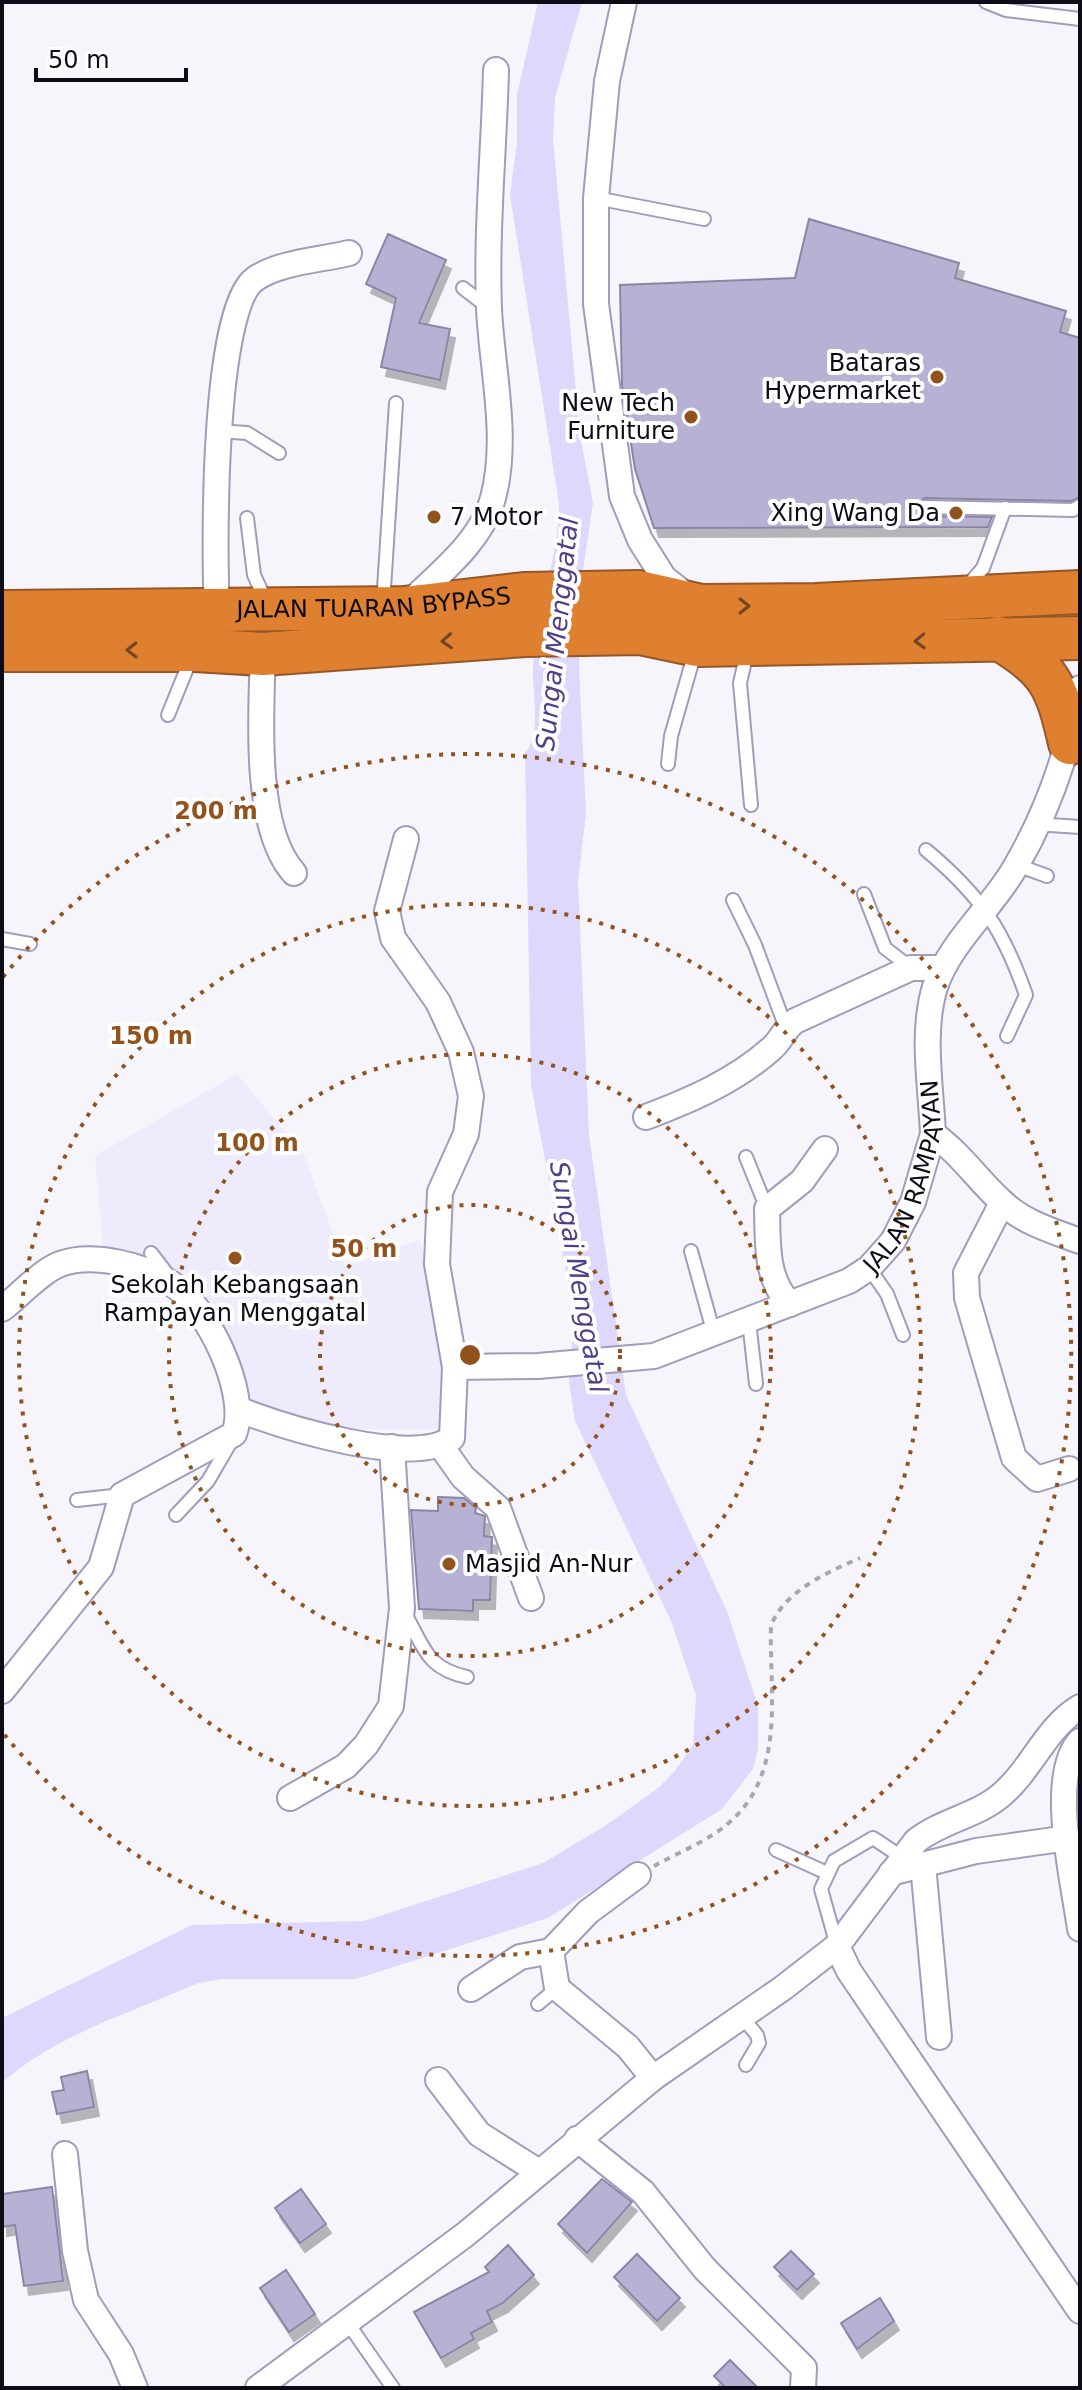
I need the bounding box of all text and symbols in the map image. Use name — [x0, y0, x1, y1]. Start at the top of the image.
scale bar — [36, 32, 186, 82]
text: 50 m — [48, 46, 110, 74]
place label: Bataras Hypermarket — [764, 349, 921, 405]
marker: Bataras Hypermarket — [928, 368, 946, 386]
place label: New Tech Furniture — [561, 389, 675, 445]
marker: New Tech Furniture — [682, 408, 700, 426]
place label: Xing Wang Da — [771, 499, 940, 527]
place label: 7 Motor — [450, 503, 542, 531]
marker: Xing Wang Da — [947, 504, 965, 522]
marker: 7 Motor — [425, 508, 443, 526]
water label: Sungai Menggatal — [530, 515, 584, 752]
street label: JALAN TUARAN BYPASS — [234, 582, 512, 624]
one-way arrow — [738, 597, 751, 615]
one-way arrow — [440, 632, 453, 649]
one-way arrow — [913, 632, 926, 649]
one-way arrow — [125, 641, 138, 659]
text: 200 m — [174, 797, 258, 825]
text: 150 m — [109, 1022, 193, 1050]
street label: JALAN RAMPAYAN — [856, 1079, 949, 1280]
text: 100 m — [215, 1129, 299, 1157]
water label: Sungai Menggatal — [544, 1159, 614, 1396]
text: 50 m — [331, 1235, 397, 1263]
marker: Sekolah Kebangsaan Rampayan Menggatal — [226, 1249, 244, 1267]
place label: Sekolah Kebangsaan Rampayan Menggatal — [104, 1271, 366, 1327]
centre of rings — [456, 1341, 484, 1369]
place label: Masjid An-Nur — [465, 1550, 633, 1578]
marker: Masjid An-Nur — [440, 1555, 458, 1573]

